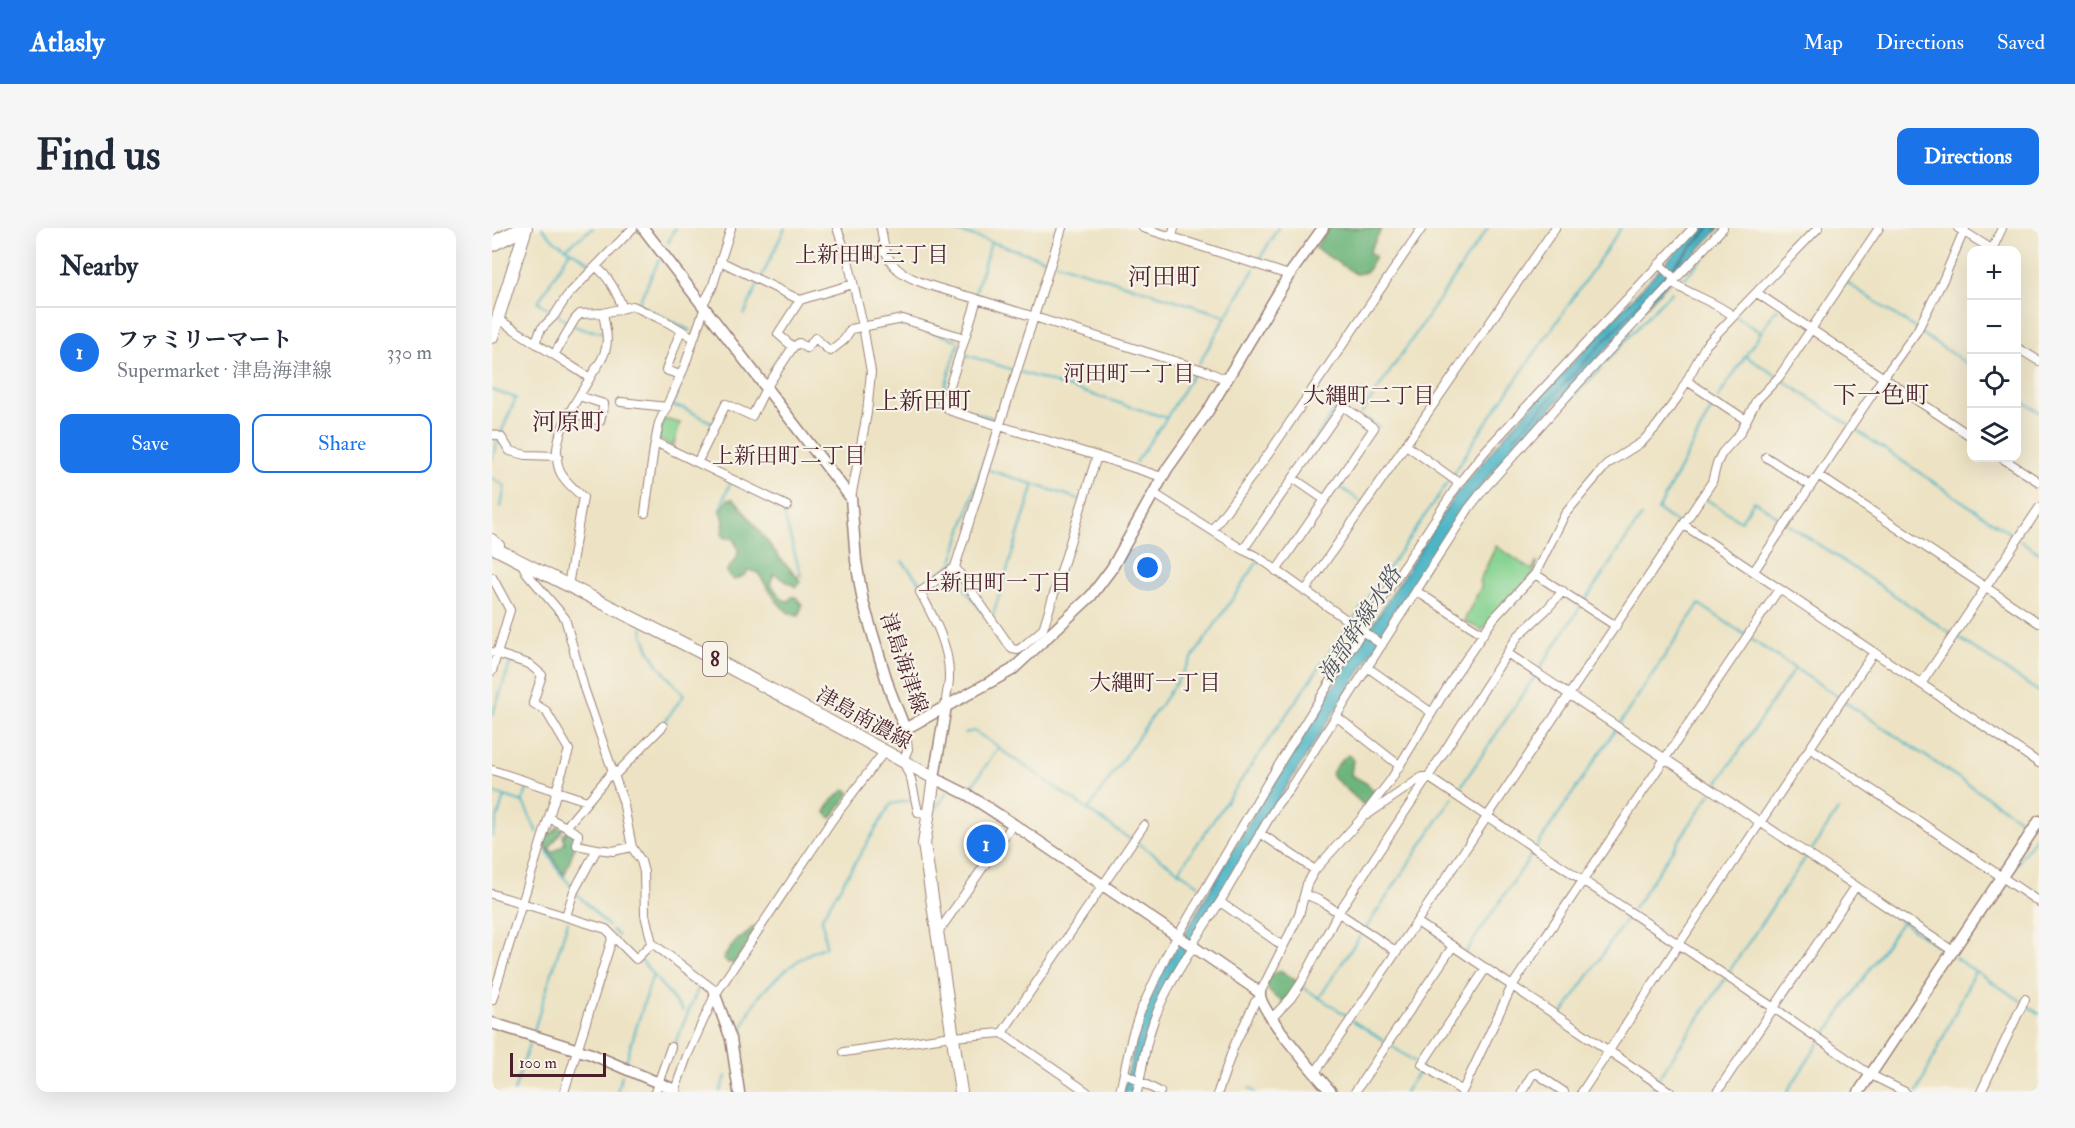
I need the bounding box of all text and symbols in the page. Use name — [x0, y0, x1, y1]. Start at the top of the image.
text: Atlasly — [30, 25, 104, 60]
text: Map — [1803, 29, 1843, 56]
text: Directions — [1876, 29, 1964, 56]
text: Saved — [1997, 29, 2045, 56]
button: Directions — [1897, 128, 2039, 185]
text: Find us — [36, 130, 160, 182]
district label: 上新田町三丁目 — [795, 241, 949, 269]
map controls — [1967, 246, 2021, 462]
button: + — [1967, 246, 2021, 300]
text: Nearby — [60, 251, 138, 283]
district label: 河田町 — [1128, 262, 1200, 293]
button: − — [1967, 300, 2021, 354]
text: ファミリーマート — [117, 326, 293, 354]
text: 1 — [76, 340, 83, 365]
text: 330 m — [387, 340, 432, 365]
button: locate — [1967, 354, 2021, 408]
text: Supermarket · 津島海津線 — [117, 358, 332, 383]
district label: 河田町一丁目 — [1063, 360, 1195, 388]
district label: 下一色町 — [1833, 380, 1929, 411]
district label: 大縄町二丁目 — [1303, 382, 1435, 410]
district label: 上新田町 — [875, 386, 971, 417]
district label: 河原町 — [532, 407, 604, 438]
button: layers — [1967, 408, 2021, 462]
button: Save — [60, 414, 240, 473]
button: Share — [252, 414, 432, 473]
district label: 上新田町二丁目 — [712, 442, 866, 470]
your location — [1133, 553, 1162, 582]
water label: 海部幹線水路 — [1312, 560, 1409, 688]
district label: 上新田町一丁目 — [918, 569, 1072, 597]
street label: 津島海津線 — [874, 609, 933, 717]
road number: 8 — [703, 642, 727, 676]
district label: 大縄町一丁目 — [1089, 669, 1221, 697]
street label: 津島南濃線 — [811, 681, 916, 756]
pin: 1 — [966, 822, 1006, 866]
scale bar — [510, 1050, 606, 1078]
text: 100 m — [519, 1053, 557, 1073]

